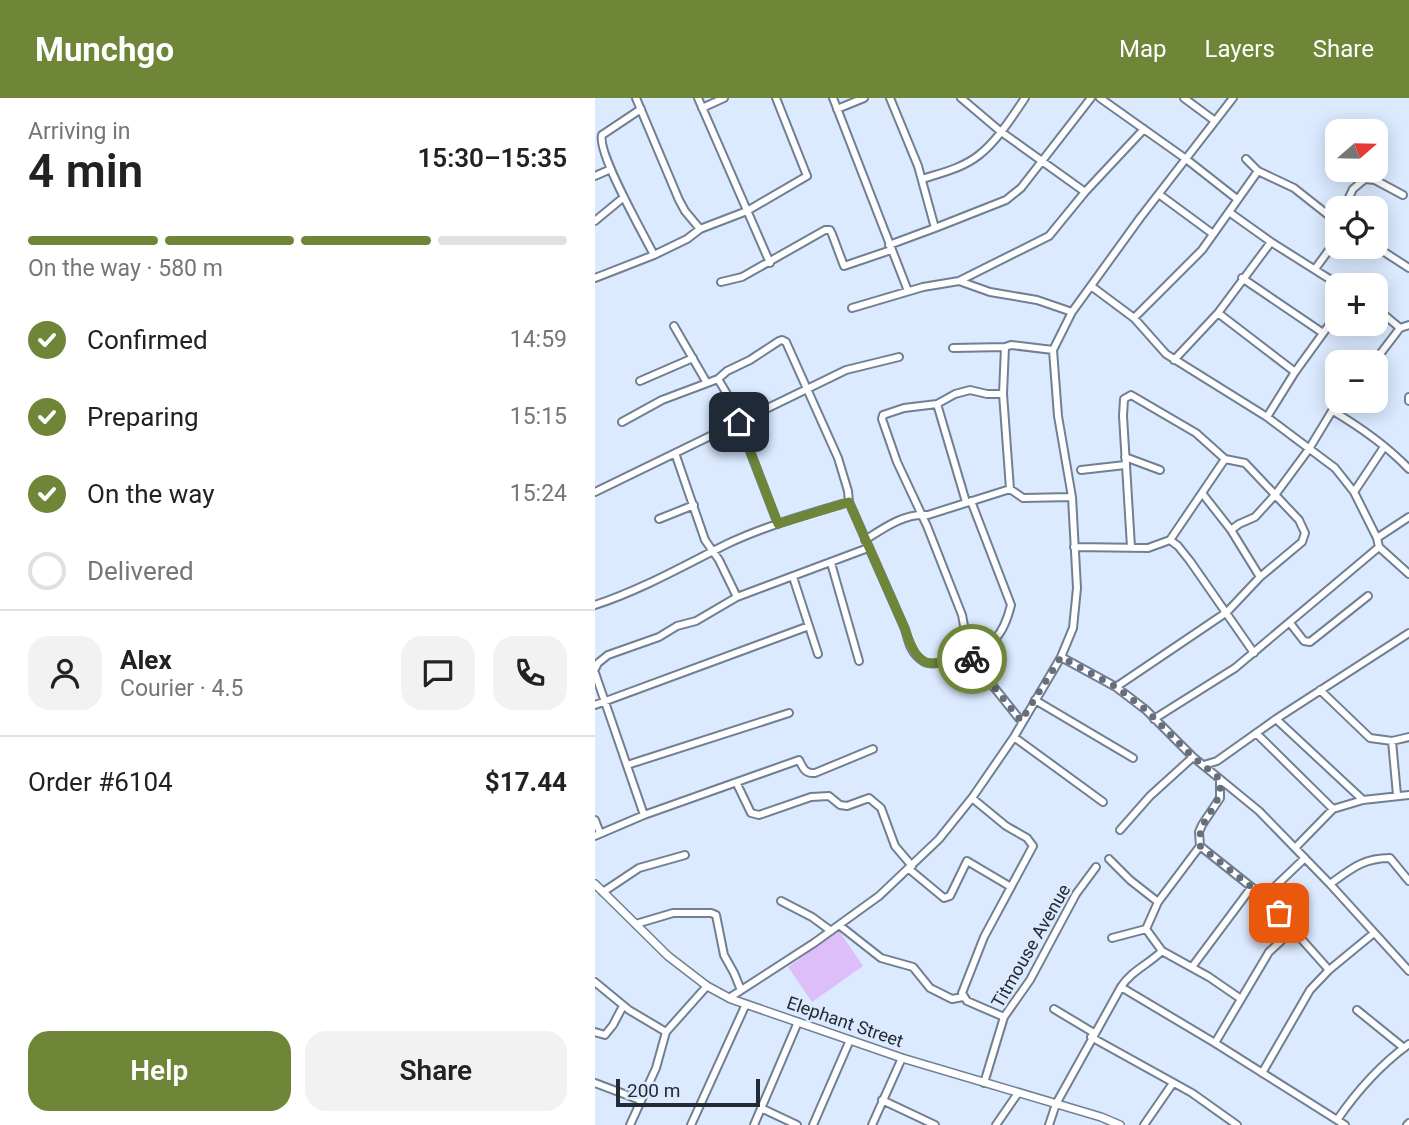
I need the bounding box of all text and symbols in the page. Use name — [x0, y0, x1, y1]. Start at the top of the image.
text: Munchgo — [35, 30, 174, 69]
text: Map — [1119, 35, 1167, 63]
text: Layers — [1205, 35, 1275, 63]
text: Share — [1313, 35, 1374, 63]
text: Arriving in — [28, 118, 131, 145]
north arrow — [1325, 119, 1388, 182]
map controls — [1325, 119, 1388, 413]
text: 15:30–15:35 — [417, 143, 567, 173]
text: 4 min — [28, 144, 143, 198]
button: locate — [1325, 196, 1388, 259]
text: On the way · 580 m — [28, 255, 223, 282]
button: + — [1325, 273, 1388, 336]
icon: check — [28, 321, 66, 359]
text: Confirmed — [87, 325, 208, 355]
text: 14:59 — [510, 326, 567, 353]
button: − — [1325, 350, 1388, 413]
pin — [709, 392, 769, 452]
icon: check — [28, 398, 66, 436]
text: Preparing — [87, 402, 199, 432]
text: 15:15 — [510, 403, 567, 430]
icon: home — [720, 403, 758, 441]
icon: check — [28, 475, 66, 513]
text: On the way — [87, 479, 215, 509]
text: 15:24 — [510, 480, 567, 507]
text: Delivered — [87, 556, 194, 586]
courier — [937, 624, 1007, 694]
button: person — [28, 636, 102, 710]
button: chat — [401, 636, 475, 710]
button: phone — [493, 636, 567, 710]
icon: bike — [953, 640, 991, 678]
text: Alex — [120, 645, 172, 675]
text: Courier · 4.5 — [120, 675, 243, 702]
text: Order #6104 — [28, 767, 173, 797]
text: $17.44 — [485, 767, 567, 797]
street label: Titmouse Avenue — [987, 880, 1074, 1011]
pin — [1249, 883, 1309, 943]
icon: bag — [1260, 894, 1298, 932]
street label: Elephant Street — [784, 992, 906, 1051]
button: Help — [28, 1031, 291, 1111]
button: Share — [305, 1031, 567, 1111]
scale bar — [616, 1076, 759, 1108]
text: 200 m — [627, 1079, 680, 1102]

